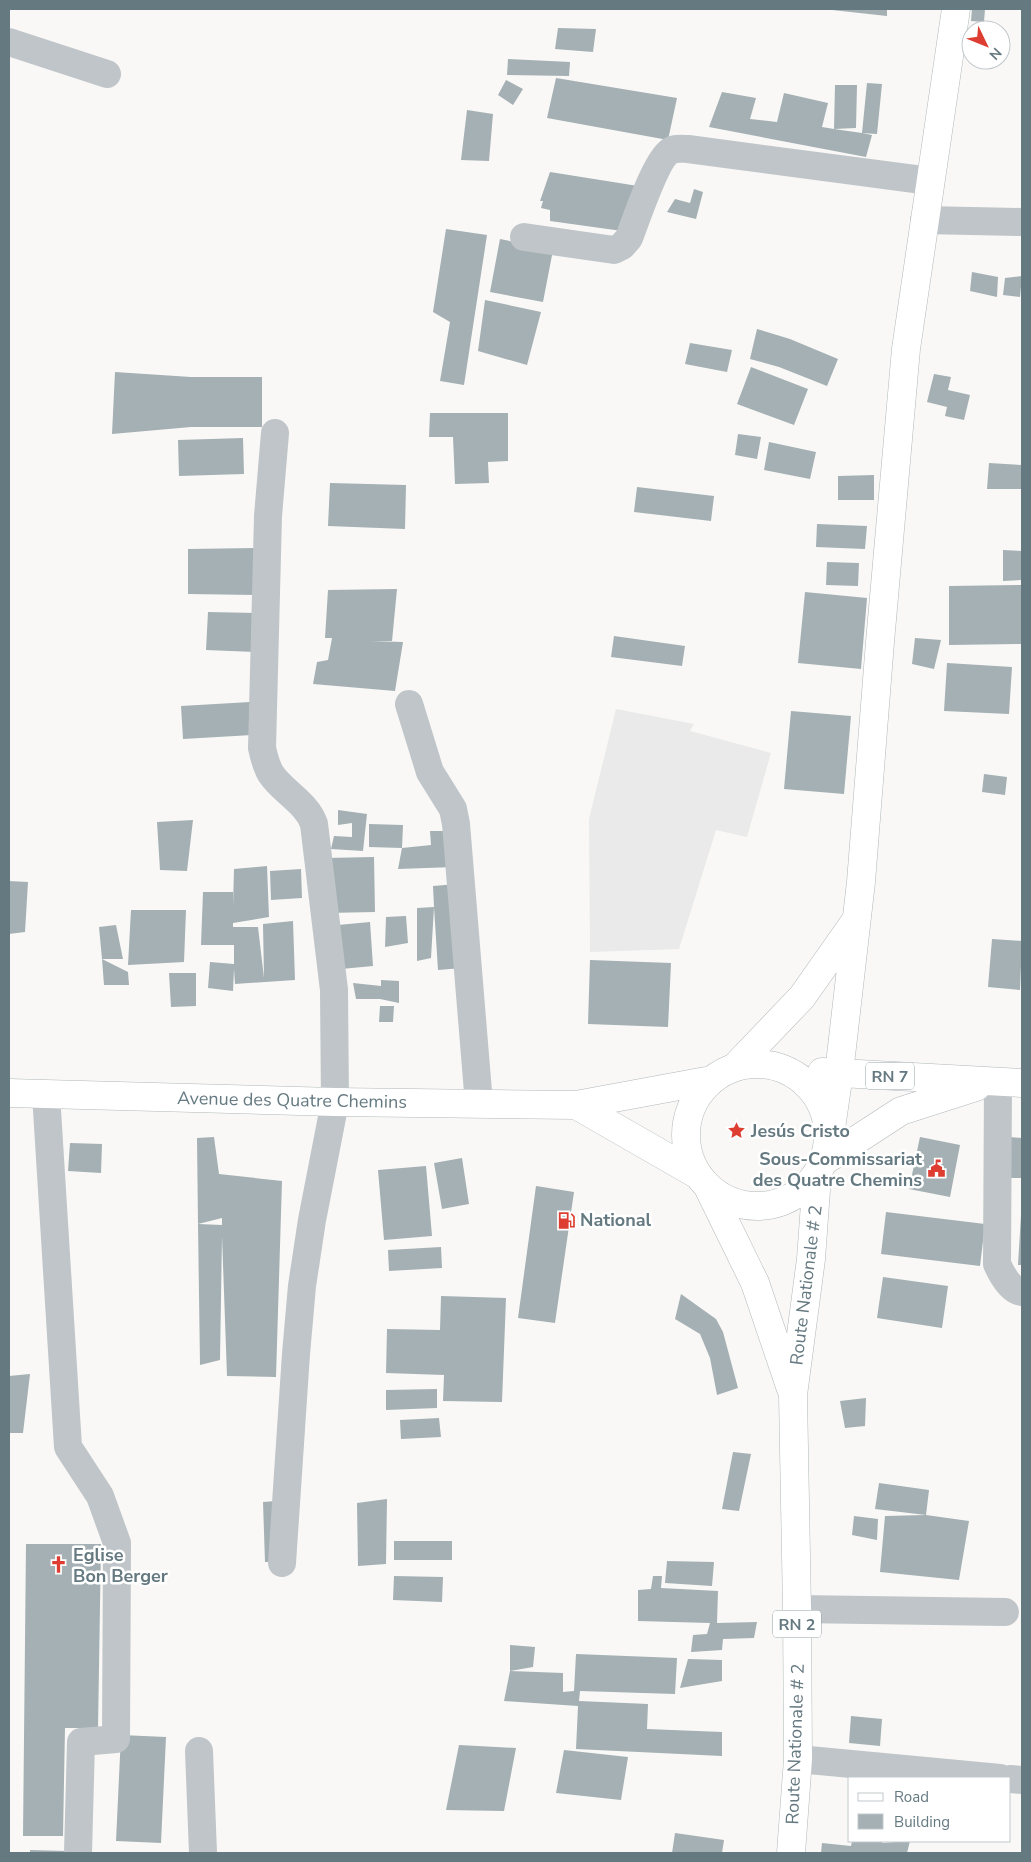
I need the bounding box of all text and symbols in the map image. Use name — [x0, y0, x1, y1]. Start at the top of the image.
north arrow — [961, 20, 1011, 70]
text: N — [985, 43, 1006, 64]
road number: RN 7 — [866, 1062, 914, 1090]
street label: Avenue des Quatre Chemins — [177, 1086, 407, 1114]
place label: Jesús Cristo — [750, 1119, 850, 1143]
place icon: Jesús Cristo — [727, 1121, 747, 1141]
place label: Sous-Commissariat des Quatre Chemins — [753, 1147, 922, 1192]
public building icon: Sous-Commissariat des Quatre Chemins — [926, 1159, 946, 1179]
street label: Route Nationale # 2 — [784, 1204, 828, 1366]
place label: National — [580, 1208, 652, 1232]
fuel station icon: National — [556, 1210, 576, 1230]
place label: Eglise Bon Berger — [73, 1543, 168, 1588]
church icon: Eglise Bon Berger — [49, 1555, 69, 1575]
road number: RN 2 — [773, 1610, 821, 1638]
street label: Route Nationale # 2 — [780, 1663, 810, 1825]
legend — [848, 1777, 1011, 1842]
text: Road — [894, 1787, 929, 1807]
text: Building — [894, 1812, 950, 1832]

